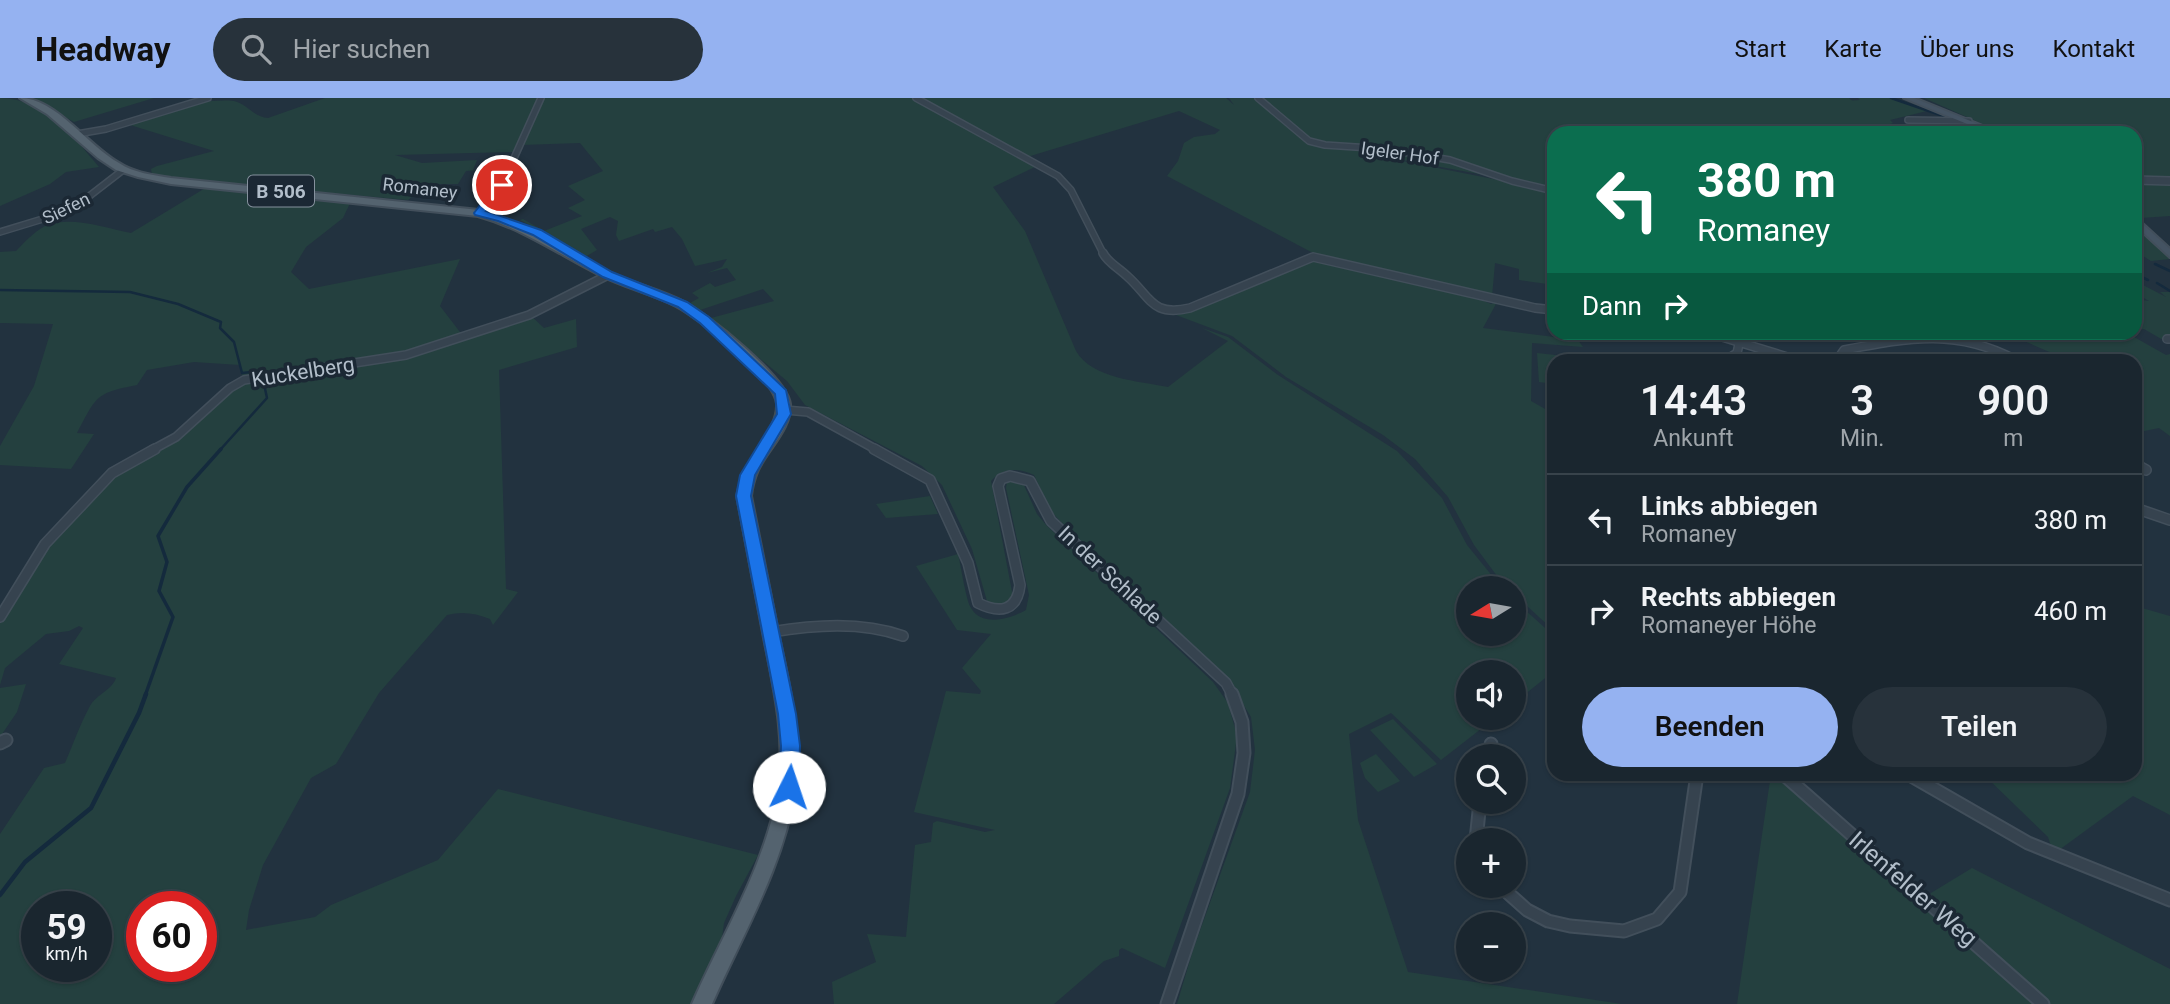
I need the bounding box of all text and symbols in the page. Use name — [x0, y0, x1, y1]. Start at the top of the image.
search box — [213, 18, 703, 81]
text: Headway — [35, 30, 171, 69]
icon: search — [237, 30, 275, 68]
text: Hier suchen — [293, 34, 430, 64]
text: Start — [1735, 35, 1786, 63]
text: Karte — [1824, 35, 1882, 63]
text: Über uns — [1920, 35, 2014, 63]
text: Kontakt — [2052, 35, 2135, 63]
street label: Igeler Hof — [1360, 137, 1441, 169]
text: 380 m — [1697, 152, 1836, 209]
icon: left — [1582, 154, 1673, 245]
pin — [472, 155, 532, 215]
icon: arrive — [483, 166, 521, 204]
street label: Romaney — [382, 173, 459, 203]
road number: B 506 — [248, 176, 314, 206]
street label: Siefen — [39, 188, 93, 228]
text: Romaney — [1697, 211, 1830, 249]
icon: right — [1656, 287, 1694, 325]
text: Dann — [1582, 291, 1642, 321]
street label: Kuckelberg — [250, 352, 356, 392]
text: 14:43 — [1640, 376, 1747, 425]
text: 3 — [1850, 376, 1874, 425]
text: 900 — [1977, 376, 2049, 425]
text: Ankunft — [1653, 425, 1734, 452]
text: Min. — [1840, 425, 1884, 452]
text: m — [2003, 425, 2023, 452]
text: Links abbiegen — [1641, 491, 1818, 521]
icon: left — [1582, 501, 1620, 539]
text: 380 m — [2034, 505, 2107, 535]
street label: In der Schlade — [1053, 521, 1167, 629]
text: Romaney — [1641, 521, 1737, 548]
north arrow — [1456, 576, 1526, 646]
map controls — [1456, 576, 1526, 982]
text: Rechts abbiegen — [1641, 582, 1836, 612]
icon: right — [1582, 592, 1620, 630]
text: 460 m — [2034, 596, 2107, 626]
text: Romaneyer Höhe — [1641, 612, 1817, 639]
button: sound — [1456, 660, 1526, 730]
button: Beenden — [1582, 687, 1838, 767]
button: Teilen — [1852, 687, 2107, 767]
button: search — [1456, 744, 1526, 814]
position arrow — [752, 750, 826, 824]
street label: Irlenfelder Weg — [1843, 826, 1983, 952]
button: + — [1456, 828, 1526, 898]
speed limit sign: 60 — [126, 891, 217, 982]
text: 59 — [46, 907, 87, 948]
button: − — [1456, 912, 1526, 982]
text: km/h — [45, 943, 88, 964]

